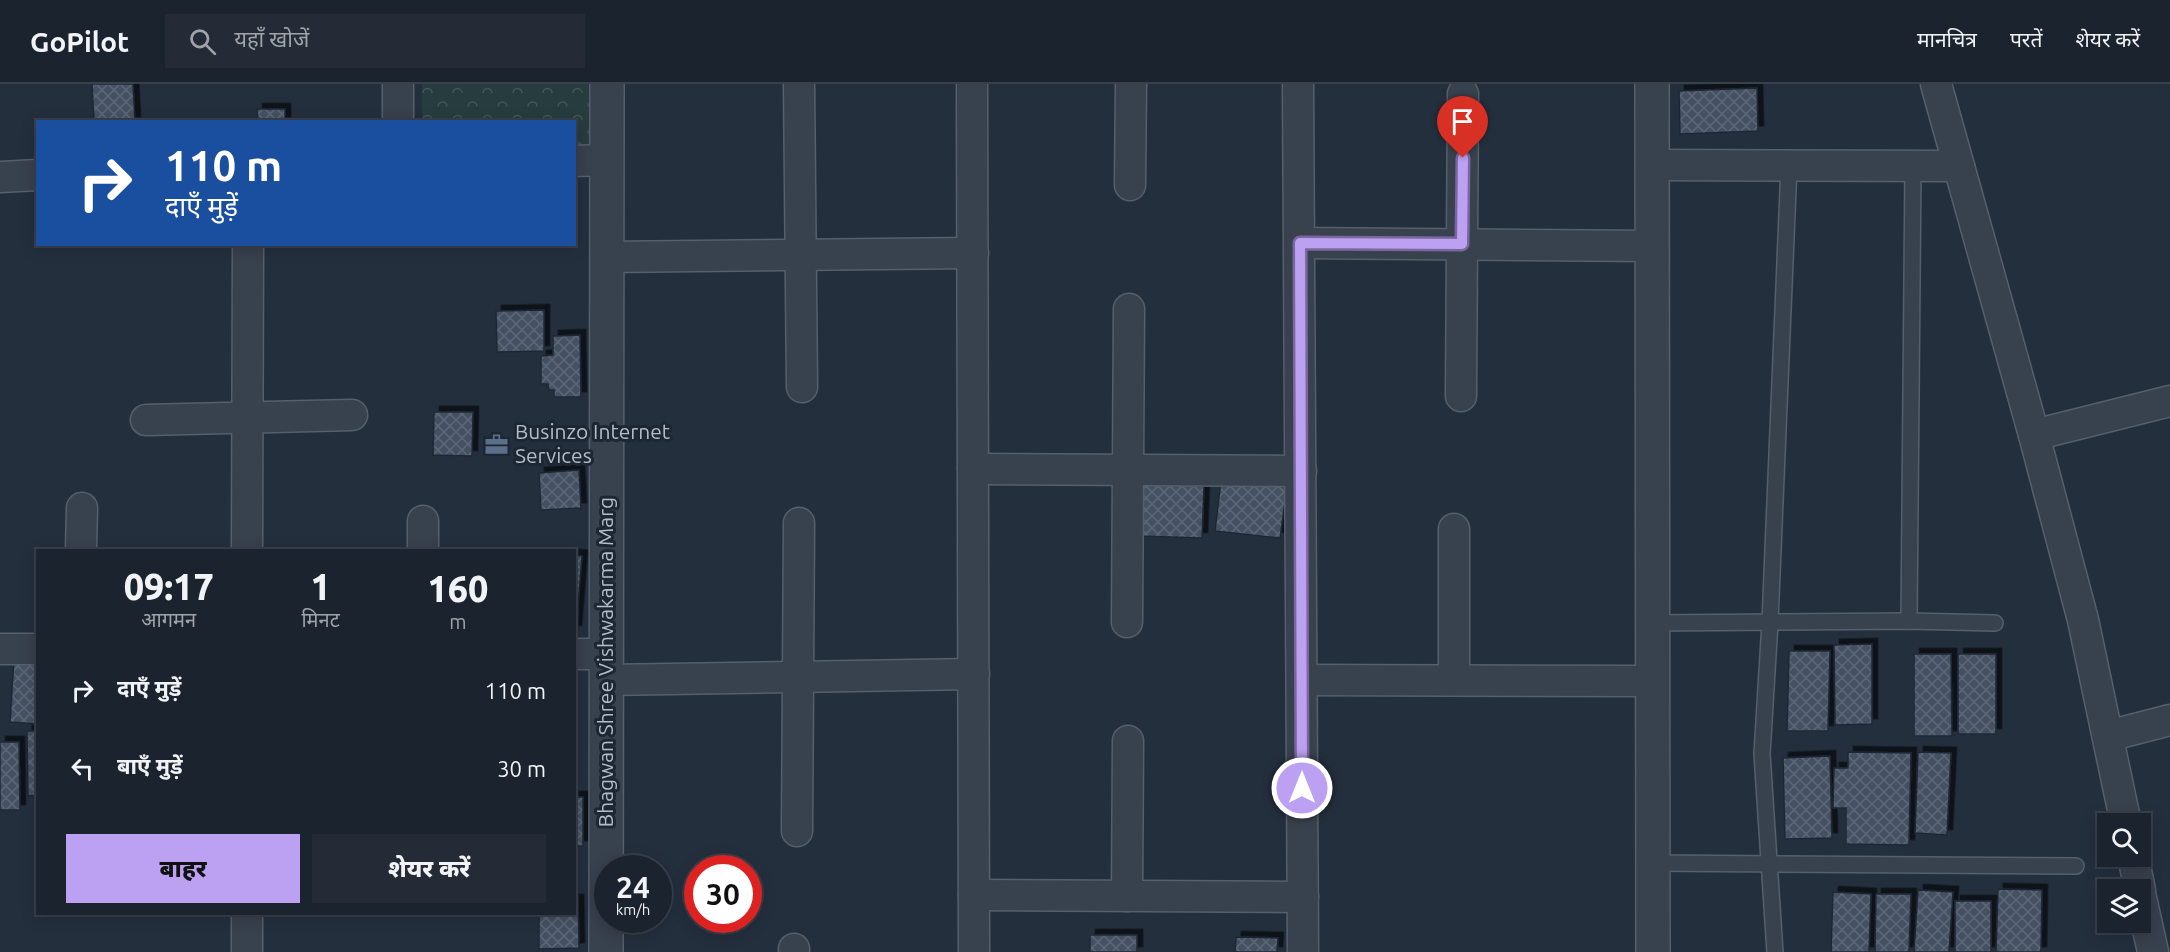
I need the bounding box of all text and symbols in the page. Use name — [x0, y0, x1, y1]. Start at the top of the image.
search box — [165, 14, 585, 68]
icon: search — [186, 25, 219, 58]
text: GoPilot — [30, 26, 129, 57]
text: यहाँ खोजें — [234, 26, 309, 51]
text: मानचित्र — [1917, 27, 1977, 51]
text: परतें — [2010, 27, 2042, 51]
text: शेयर करें — [2075, 27, 2140, 51]
pin — [1437, 96, 1488, 158]
icon: arrive — [1446, 105, 1479, 138]
text: 110 m — [165, 142, 282, 189]
icon: right — [66, 144, 144, 222]
text: दाएँ मुड़ें — [165, 191, 238, 221]
place label: Businzo Internet Services — [515, 419, 670, 467]
office icon: Businzo Internet Services — [484, 431, 510, 457]
street label: Bhagwan Shree Vishwakarma Marg — [593, 497, 617, 827]
text: 09:17 — [124, 566, 214, 607]
text: 1 — [310, 566, 331, 607]
text: 160 — [427, 568, 488, 609]
text: आगमन — [141, 608, 196, 631]
text: मिनट — [301, 608, 340, 631]
text: m — [449, 610, 466, 633]
icon: right — [66, 674, 99, 707]
text: दाएँ मुड़ें — [117, 675, 181, 700]
text: 110 m — [485, 678, 546, 703]
icon: left — [66, 752, 99, 785]
text: बाएँ मुड़ें — [117, 753, 183, 778]
text: 30 m — [497, 756, 546, 781]
position arrow — [1270, 756, 1334, 820]
map controls — [2097, 813, 2151, 933]
button: search — [2097, 813, 2151, 867]
button: बाहर — [66, 834, 300, 903]
button: शेयर करें — [312, 834, 546, 903]
speed limit sign: 30 — [684, 855, 762, 933]
text: 24 — [616, 870, 650, 904]
button: layers — [2097, 879, 2151, 933]
text: km/h — [616, 901, 650, 918]

